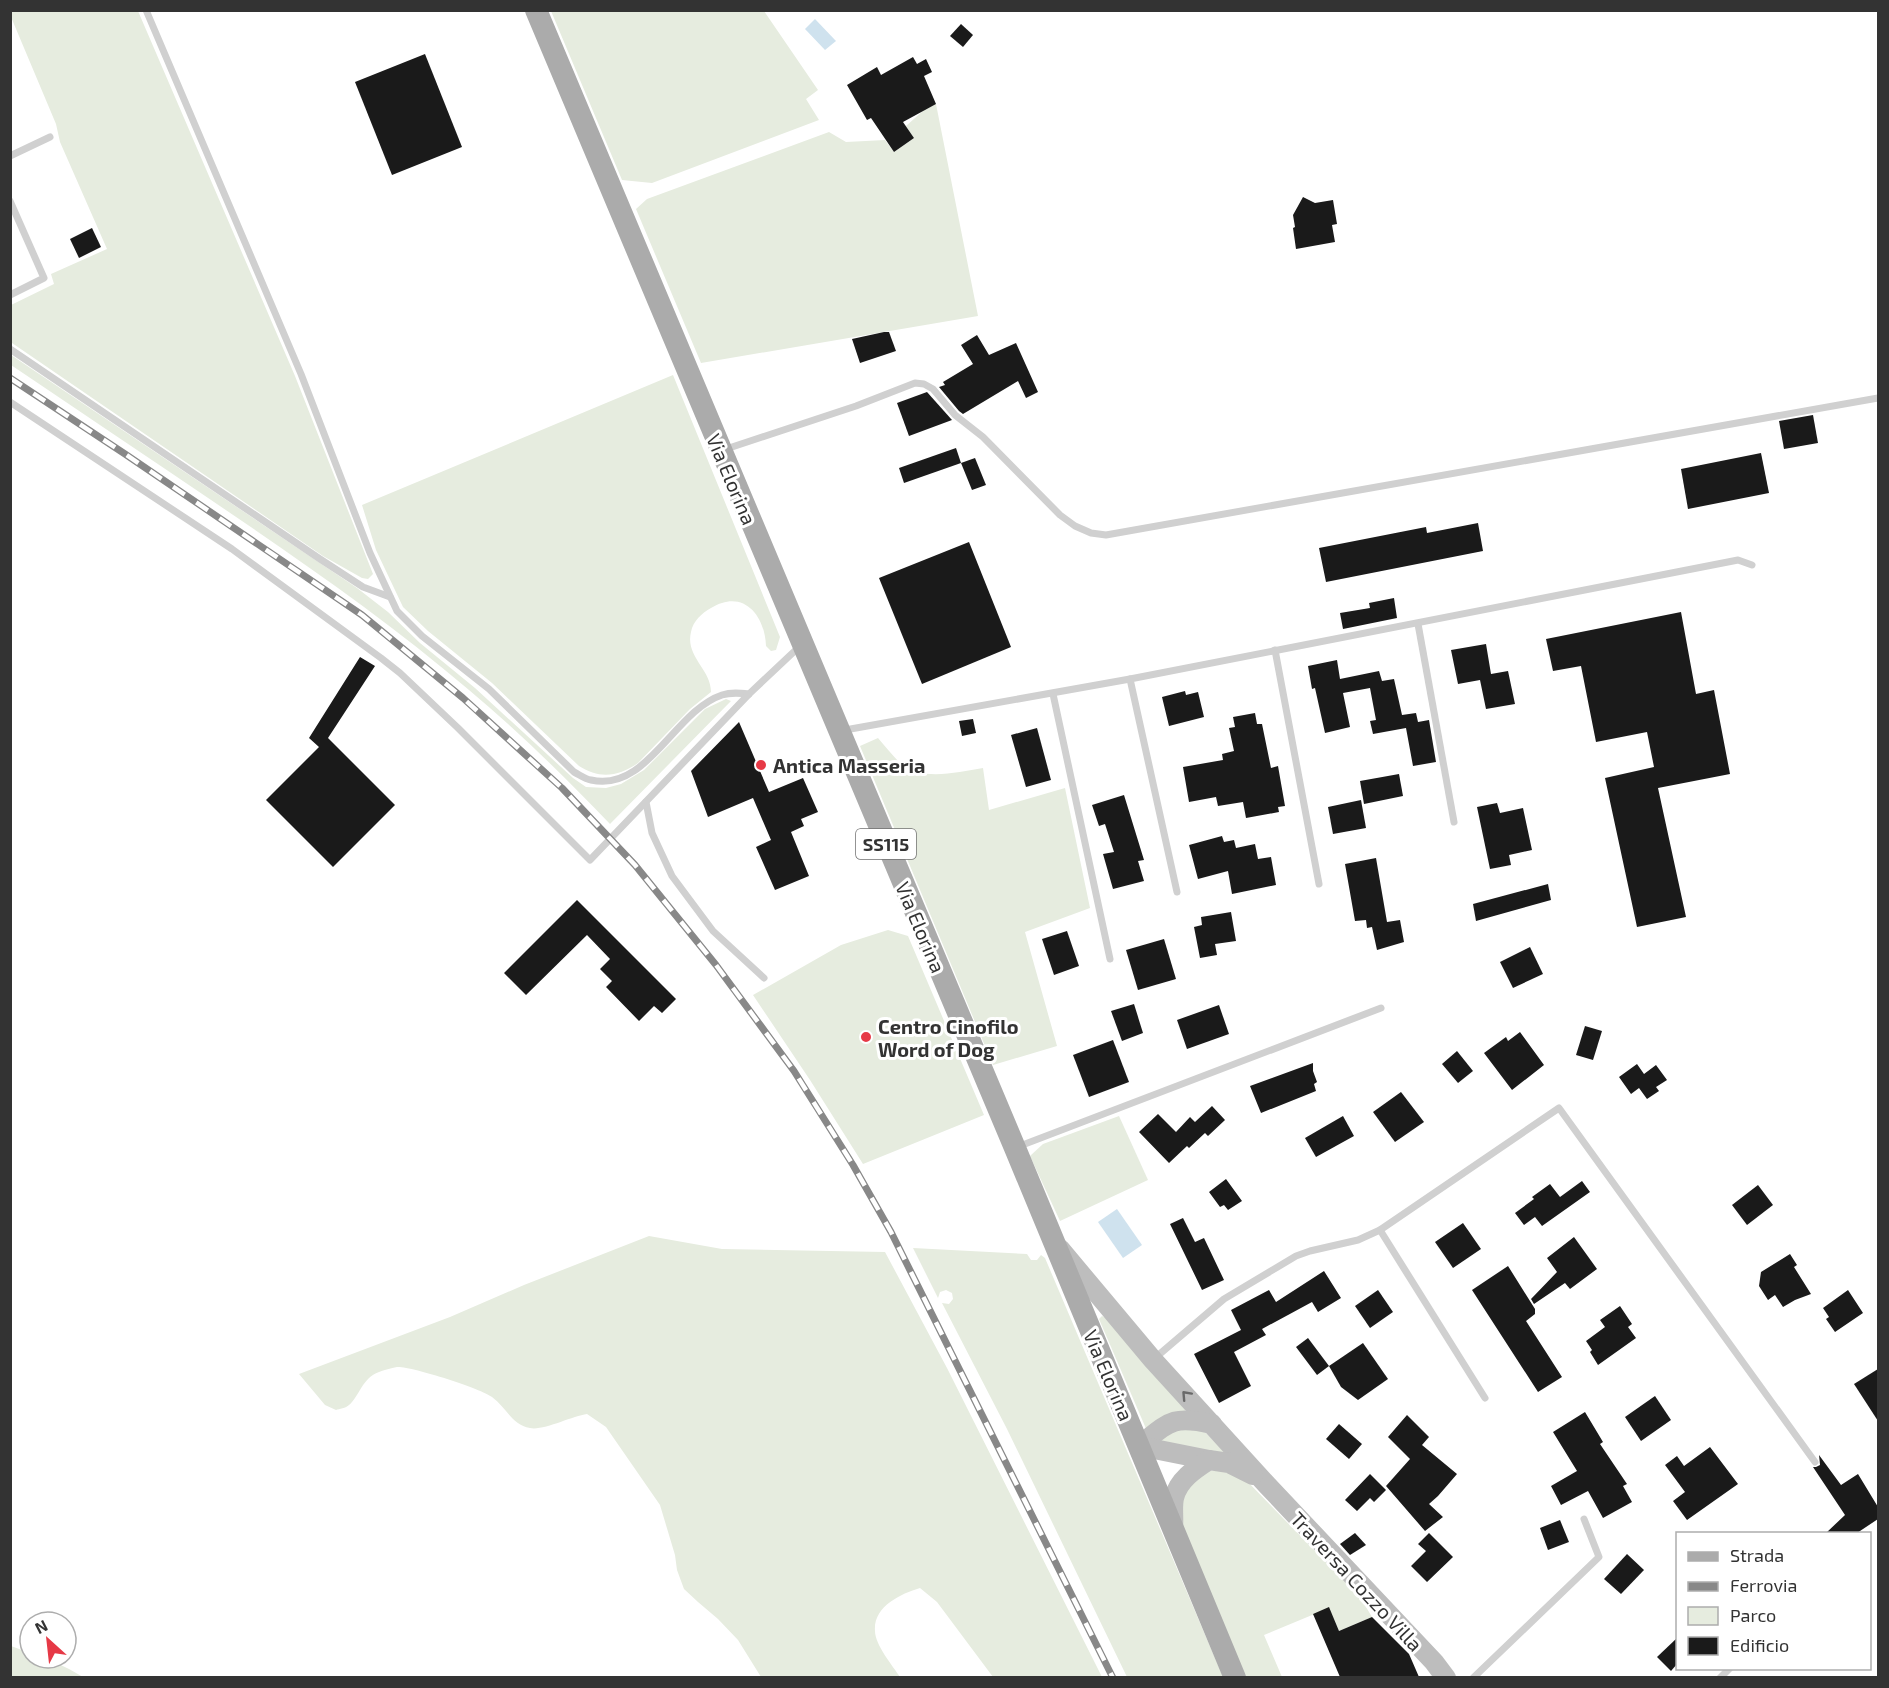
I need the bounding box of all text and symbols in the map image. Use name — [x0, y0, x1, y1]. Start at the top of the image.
street label: Via Elorina — [702, 430, 762, 528]
place label: Antica Masseria — [773, 753, 925, 777]
marker: Antica Masseria — [754, 758, 768, 772]
road number: SS115 — [856, 829, 916, 859]
street label: Via Elorina — [891, 878, 951, 976]
place label: Centro Cinofilo Word of Dog — [878, 1014, 1019, 1061]
marker: Centro Cinofilo Word of Dog — [859, 1030, 873, 1044]
street label: Via Elorina — [1079, 1326, 1139, 1424]
one-way arrow — [1182, 1391, 1193, 1402]
street label: Traversa Cozzo Villa — [1286, 1506, 1428, 1656]
legend — [1676, 1532, 1871, 1670]
text: Strada — [1730, 1544, 1784, 1566]
text: Ferrovia — [1730, 1574, 1797, 1596]
text: Parco — [1730, 1604, 1776, 1626]
north arrow — [18, 1610, 78, 1670]
text: N — [31, 1615, 50, 1637]
text: Edificio — [1730, 1634, 1789, 1656]

